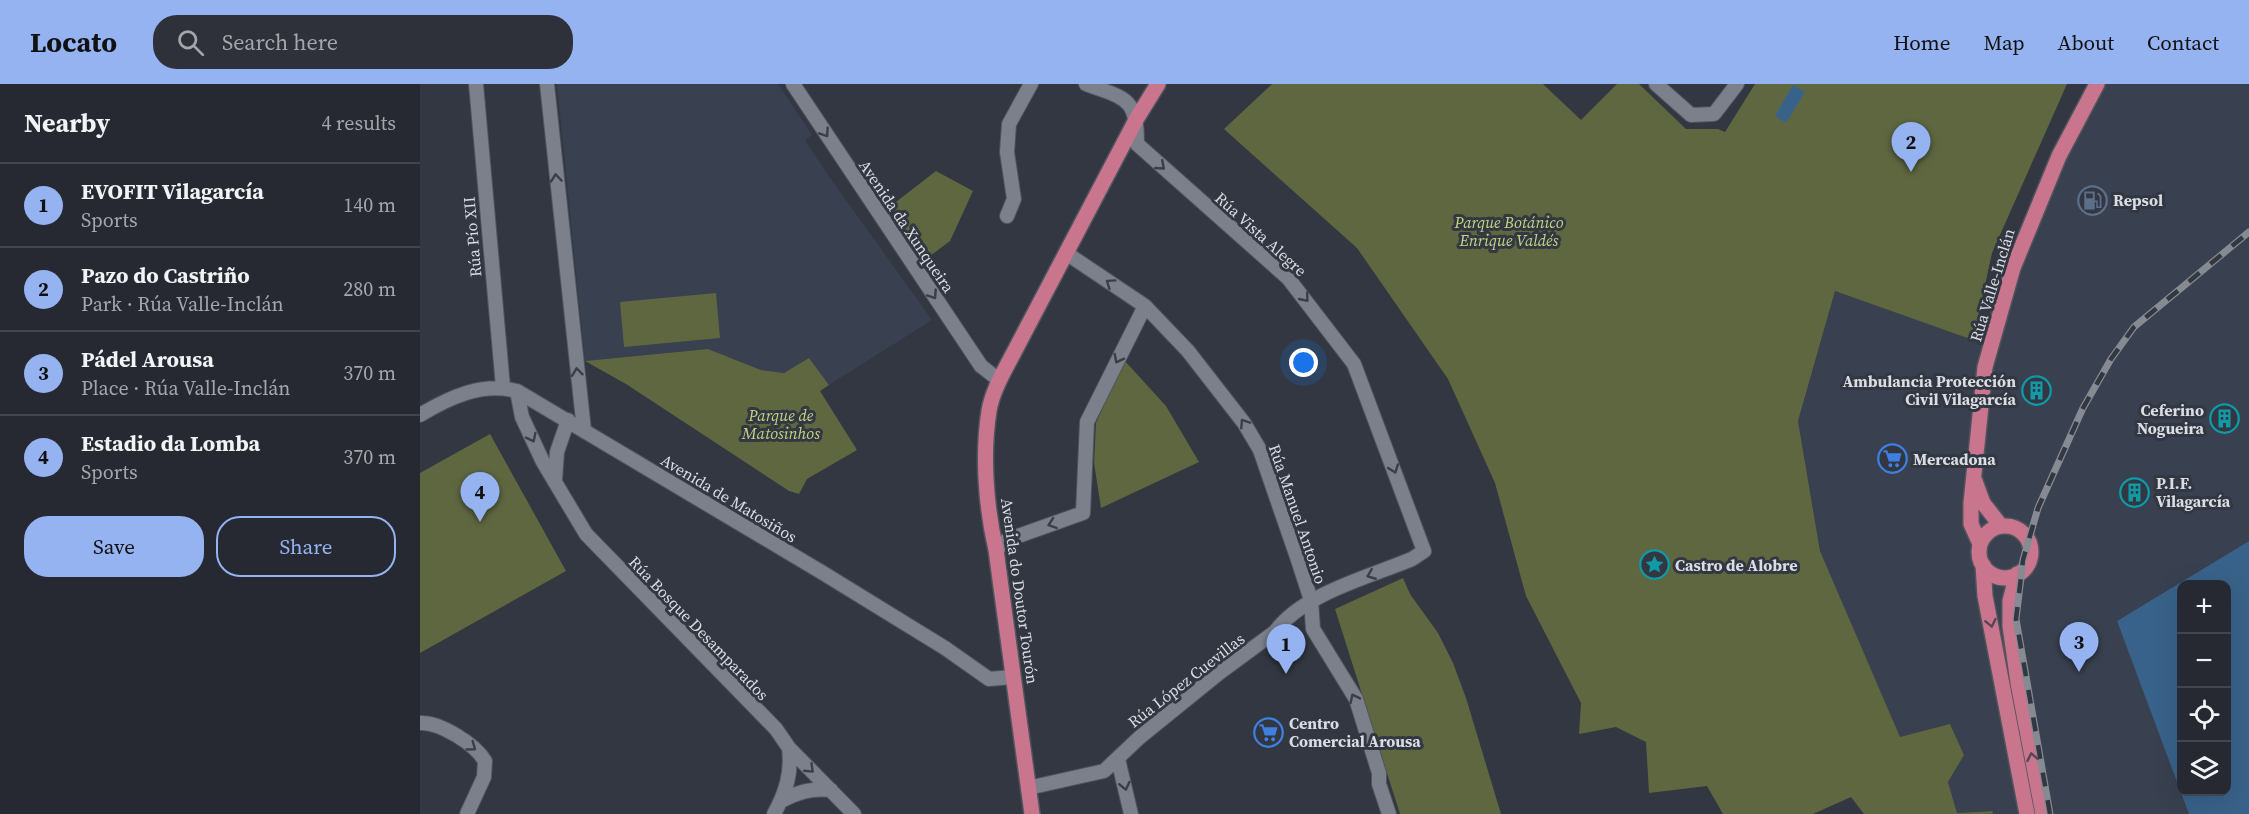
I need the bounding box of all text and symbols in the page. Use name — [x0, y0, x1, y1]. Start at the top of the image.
search box — [153, 15, 573, 69]
text: Locato — [30, 23, 117, 61]
icon: search — [174, 26, 207, 59]
text: Search here — [222, 27, 338, 57]
text: Home — [1893, 28, 1951, 57]
text: Map — [1984, 28, 2025, 57]
text: About — [2058, 28, 2114, 57]
text: Contact — [2147, 28, 2219, 57]
text: Nearby — [24, 105, 110, 141]
text: 4 results — [321, 109, 396, 137]
pin: 2 — [1892, 122, 1930, 172]
one-way arrow — [818, 126, 829, 137]
street label: Avenida da Xunqueira — [854, 155, 960, 298]
one-way arrow — [1155, 159, 1165, 170]
one-way arrow — [550, 173, 563, 182]
text: EVOFIT Vilagarcía — [81, 176, 264, 206]
fuel station icon: Repsol — [2076, 184, 2108, 216]
street label: Rúa Vista Alegre — [1210, 187, 1312, 281]
place label: Repsol — [2113, 189, 2163, 211]
text: 1 — [38, 191, 49, 219]
text: 140 m — [343, 191, 396, 219]
street label: Rúa Pío XII — [458, 196, 486, 278]
text: Sports — [81, 206, 138, 234]
park label: Parque Botánico Enrique Valdés — [1454, 211, 1564, 251]
street label: Rúa Valle-Inclán — [1964, 226, 2020, 344]
text: Pazo do Castriño — [81, 260, 250, 290]
text: 2 — [38, 275, 49, 303]
text: 280 m — [343, 275, 396, 303]
one-way arrow — [1106, 279, 1117, 290]
one-way arrow — [926, 288, 937, 299]
text: Park · Rúa Valle-Inclán — [81, 290, 284, 318]
one-way arrow — [1297, 291, 1308, 302]
text: Pádel Arousa — [81, 344, 214, 374]
your location — [1289, 348, 1318, 377]
one-way arrow — [1114, 352, 1126, 363]
text: 3 — [38, 359, 49, 387]
text: 370 m — [343, 359, 396, 387]
one-way arrow — [572, 367, 584, 376]
place label: Ambulancia Protección Civil Vilagarcía — [1843, 370, 2017, 410]
text: Place · Rúa Valle-Inclán — [81, 374, 290, 402]
building icon: Ambulancia Protección Civil Vilagarcía — [2021, 374, 2053, 406]
place label: Ceferino Nogueira — [2137, 399, 2205, 439]
building icon: Ceferino Nogueira — [2209, 403, 2241, 435]
park label: Parque de Matosinhos — [741, 404, 820, 444]
one-way arrow — [1239, 419, 1251, 429]
text: Estadio da Lomba — [81, 428, 260, 458]
one-way arrow — [525, 432, 536, 443]
street label: Rúa Manuel Antonio — [1264, 441, 1332, 587]
text: 4 — [38, 443, 49, 471]
text: 370 m — [343, 443, 396, 471]
supermarket icon: Mercadona — [1876, 443, 1908, 475]
place label: Mercadona — [1913, 448, 1996, 470]
street label: Avenida de Matosiños — [657, 449, 801, 547]
text: Sports — [81, 458, 138, 486]
one-way arrow — [1386, 463, 1399, 474]
pin: 4 — [460, 472, 500, 522]
place label: P.I.F. Vilagarcía — [2156, 472, 2231, 512]
building icon: P.I.F. Vilagarcía — [2119, 476, 2151, 508]
street label: Avenida do Doutor Tourón — [996, 497, 1044, 686]
button: Save — [24, 516, 204, 577]
button: Share — [216, 516, 396, 577]
one-way arrow — [1047, 517, 1058, 530]
place icon: Castro de Alobre — [1638, 549, 1670, 581]
street label: Rúa Bosque Desamparados — [624, 551, 774, 705]
place label: Castro de Alobre — [1675, 554, 1798, 576]
one-way arrow — [1366, 568, 1377, 581]
map controls — [2177, 580, 2231, 796]
button: + — [2177, 580, 2231, 634]
one-way arrow — [1984, 618, 1997, 628]
pin: 3 — [2060, 622, 2098, 672]
pin: 1 — [1266, 624, 1306, 674]
street label: Rúa López Cuevillas — [1123, 627, 1249, 733]
button: − — [2177, 634, 2231, 688]
button: locate — [2177, 688, 2231, 742]
one-way arrow — [1349, 694, 1361, 705]
place label: Centro Comercial Arousa — [1289, 712, 1421, 752]
supermarket icon: Centro Comercial Arousa — [1252, 716, 1284, 748]
one-way arrow — [465, 740, 476, 751]
button: layers — [2177, 742, 2231, 796]
one-way arrow — [2026, 752, 2039, 762]
one-way arrow — [802, 761, 813, 772]
one-way arrow — [1118, 781, 1131, 791]

